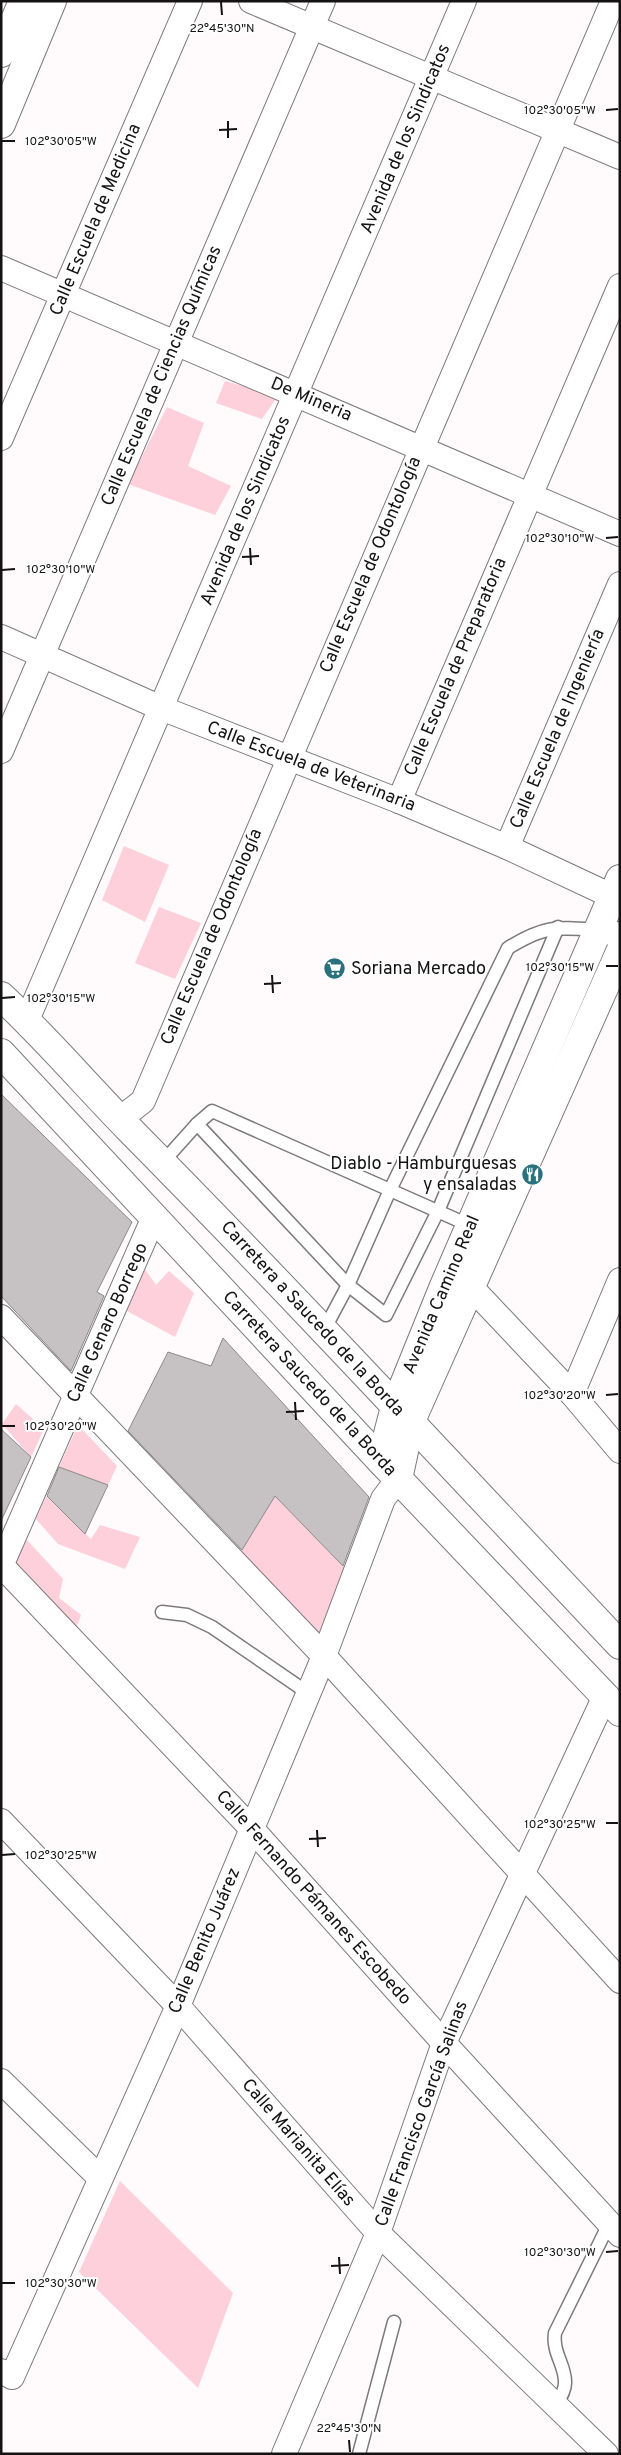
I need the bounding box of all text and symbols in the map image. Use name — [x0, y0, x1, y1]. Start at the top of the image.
text: 22°45'30"N — [189, 21, 255, 37]
street label: Avenida de los Sindicatos — [356, 41, 456, 237]
text: 102°30'05"W — [524, 103, 596, 119]
street label: Calle Escuela de Medicina — [45, 120, 147, 320]
text: 102°30'05"W — [25, 134, 97, 150]
street label: Calle Escuela de Ciencias Químicas — [97, 242, 227, 510]
street label: De Mineria — [267, 373, 355, 427]
street label: Avenida de los Sindicatos — [196, 413, 296, 609]
street label: Calle Escuela de Odontología — [315, 453, 427, 677]
text: 102°30'10"W — [526, 531, 594, 547]
street label: Calle Escuela de Preparatoria — [399, 554, 513, 780]
text: 102°30'10"W — [27, 562, 95, 578]
street label: Calle Escuela de Ingeniería — [505, 625, 611, 833]
street label: Calle Escuela de Veterinaria — [203, 717, 419, 817]
street label: Calle Escuela de Odontología — [156, 825, 268, 1049]
supermarket icon: Soriana Mercado — [323, 957, 347, 981]
place label: Soriana Mercado — [351, 958, 486, 981]
text: 102°30'15"W — [526, 960, 594, 976]
text: 102°30'15"W — [27, 991, 95, 1007]
place label: Diablo - Hamburguesas y ensaladas — [330, 1153, 517, 1197]
restaurant icon: Diablo - Hamburguesas y ensaladas — [521, 1162, 545, 1186]
street label: Avenida Camino Real — [398, 1212, 486, 1378]
street label: Carretera a Saucedo de la Borda — [215, 1216, 409, 1422]
street label: Calle Genaro Borrego — [62, 1239, 154, 1407]
street label: Carretera Saucedo de la Borda — [217, 1286, 401, 1482]
text: 102°30'20"W — [524, 1388, 596, 1404]
text: 102°30'20"W — [25, 1419, 97, 1435]
street label: Calle Fernando Pámanes Escobedo — [210, 1786, 416, 2010]
text: 102°30'25"W — [524, 1817, 596, 1833]
text: 102°30'25"W — [25, 1848, 97, 1864]
street label: Calle Benito Juárez — [164, 1864, 246, 2018]
street label: Calle Francisco García Salinas — [370, 1998, 474, 2230]
street label: Calle Marianita Elías — [236, 2074, 360, 2212]
text: 102°30'30"W — [524, 2245, 596, 2261]
text: 102°30'30"W — [25, 2276, 97, 2292]
text: 22°45'30"N — [316, 2421, 382, 2437]

